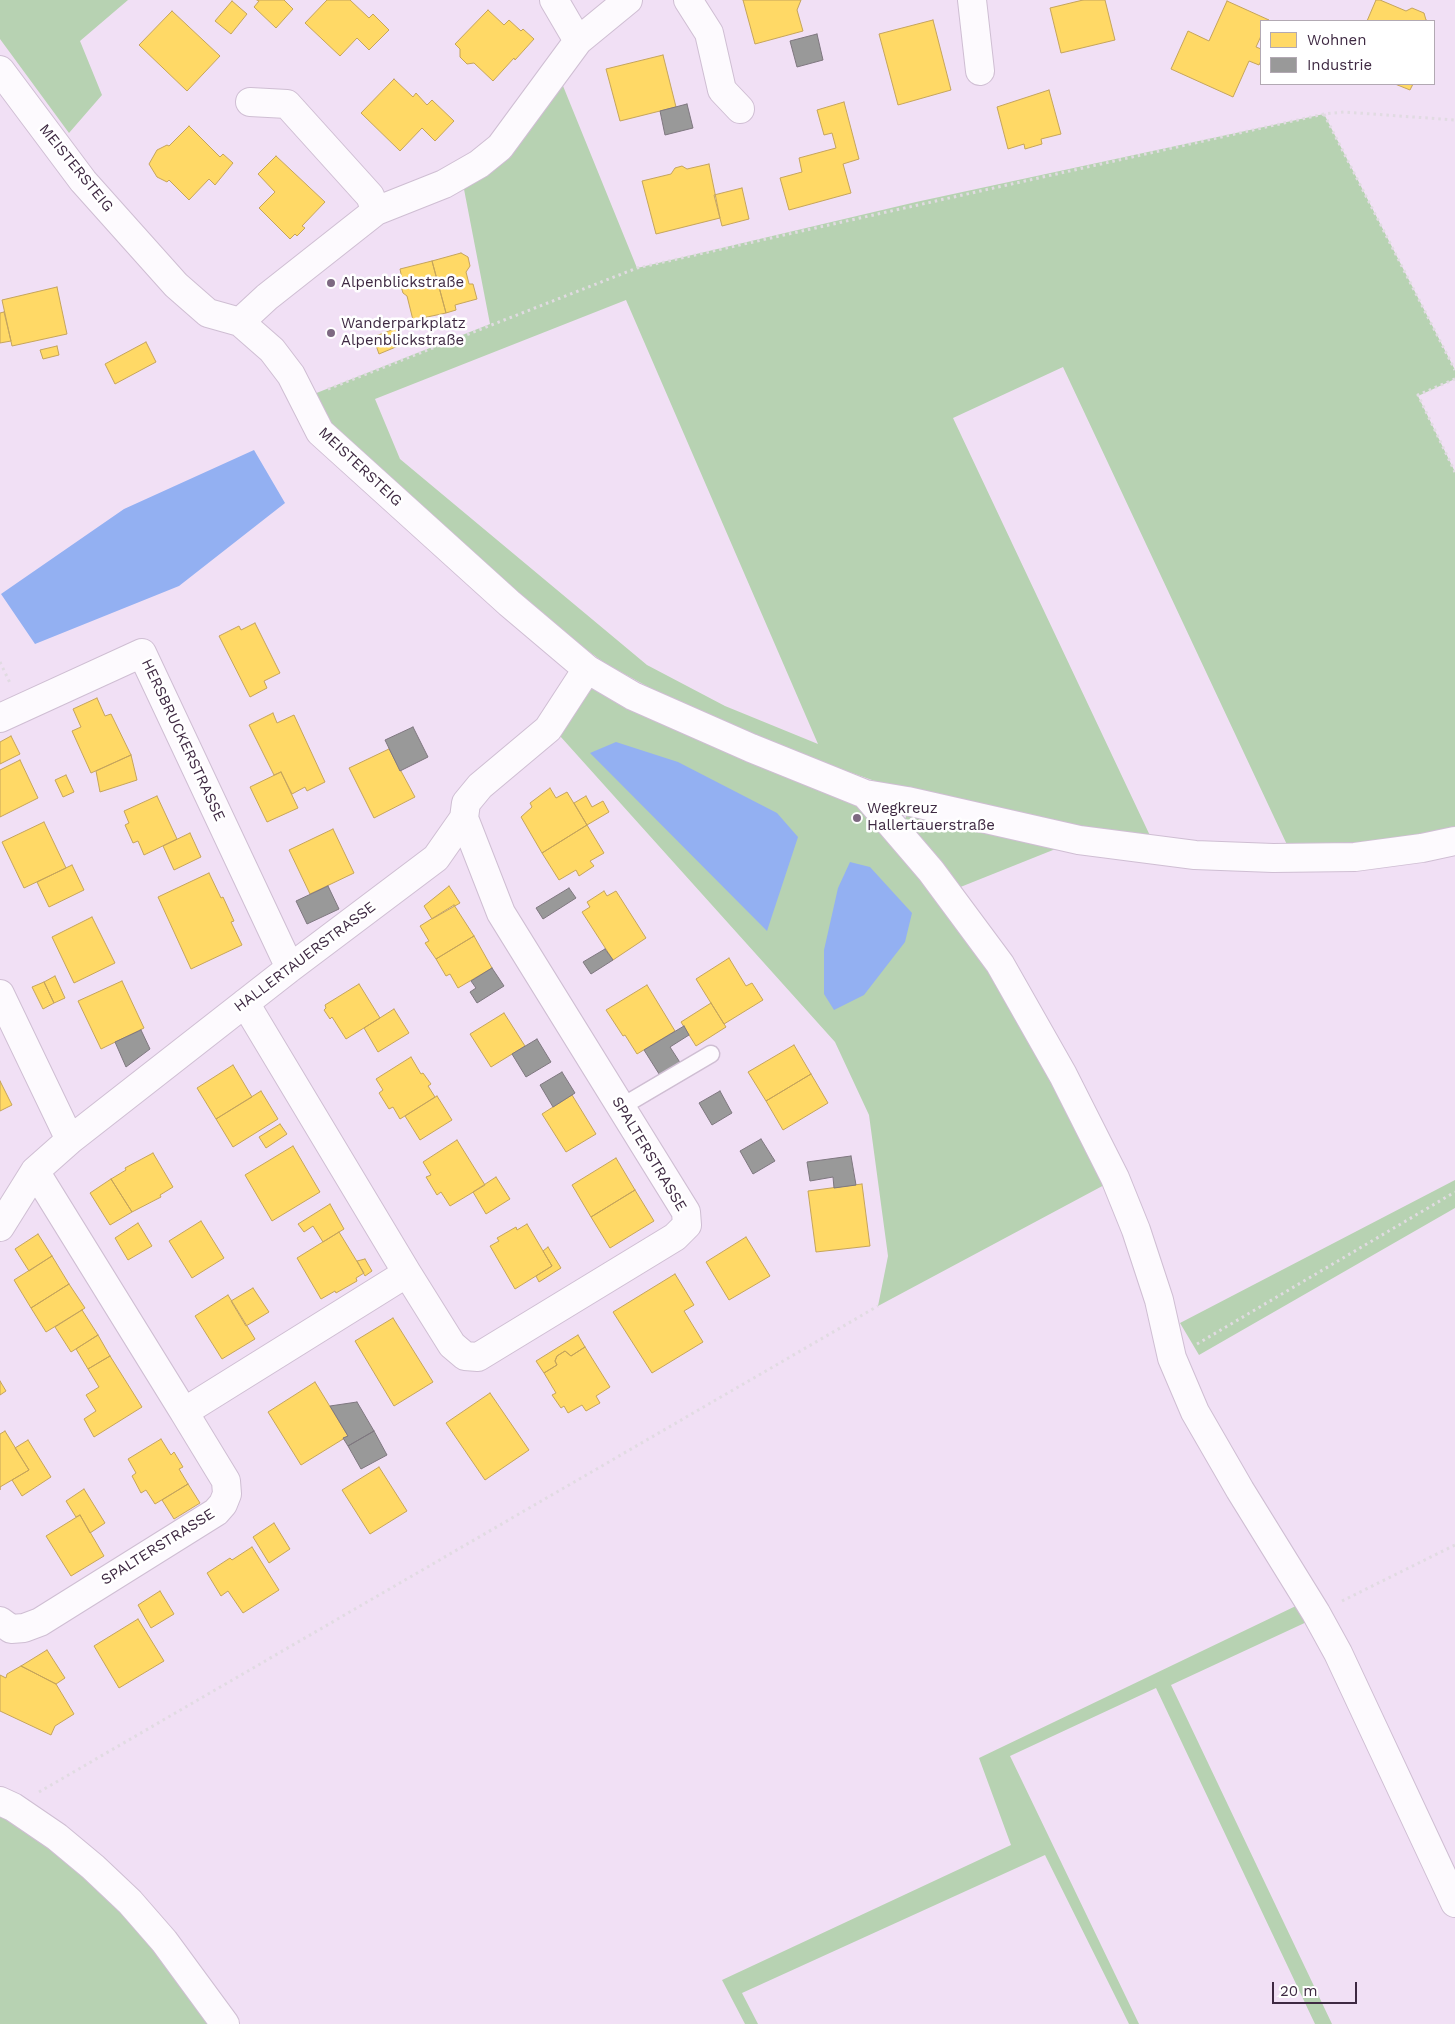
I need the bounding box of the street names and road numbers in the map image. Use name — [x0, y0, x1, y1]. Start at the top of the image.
street label: MEISTERSTEIG — [35, 120, 117, 216]
street label: MEISTERSTEIG — [314, 424, 406, 510]
street label: HERSBRUCKERSTRASSE — [137, 656, 229, 824]
street label: HALLERTAUERSTRASSE — [231, 898, 379, 1016]
street label: SPALTERSTRASSE — [608, 1093, 690, 1215]
street label: SPALTERSTRASSE — [98, 1505, 218, 1589]

